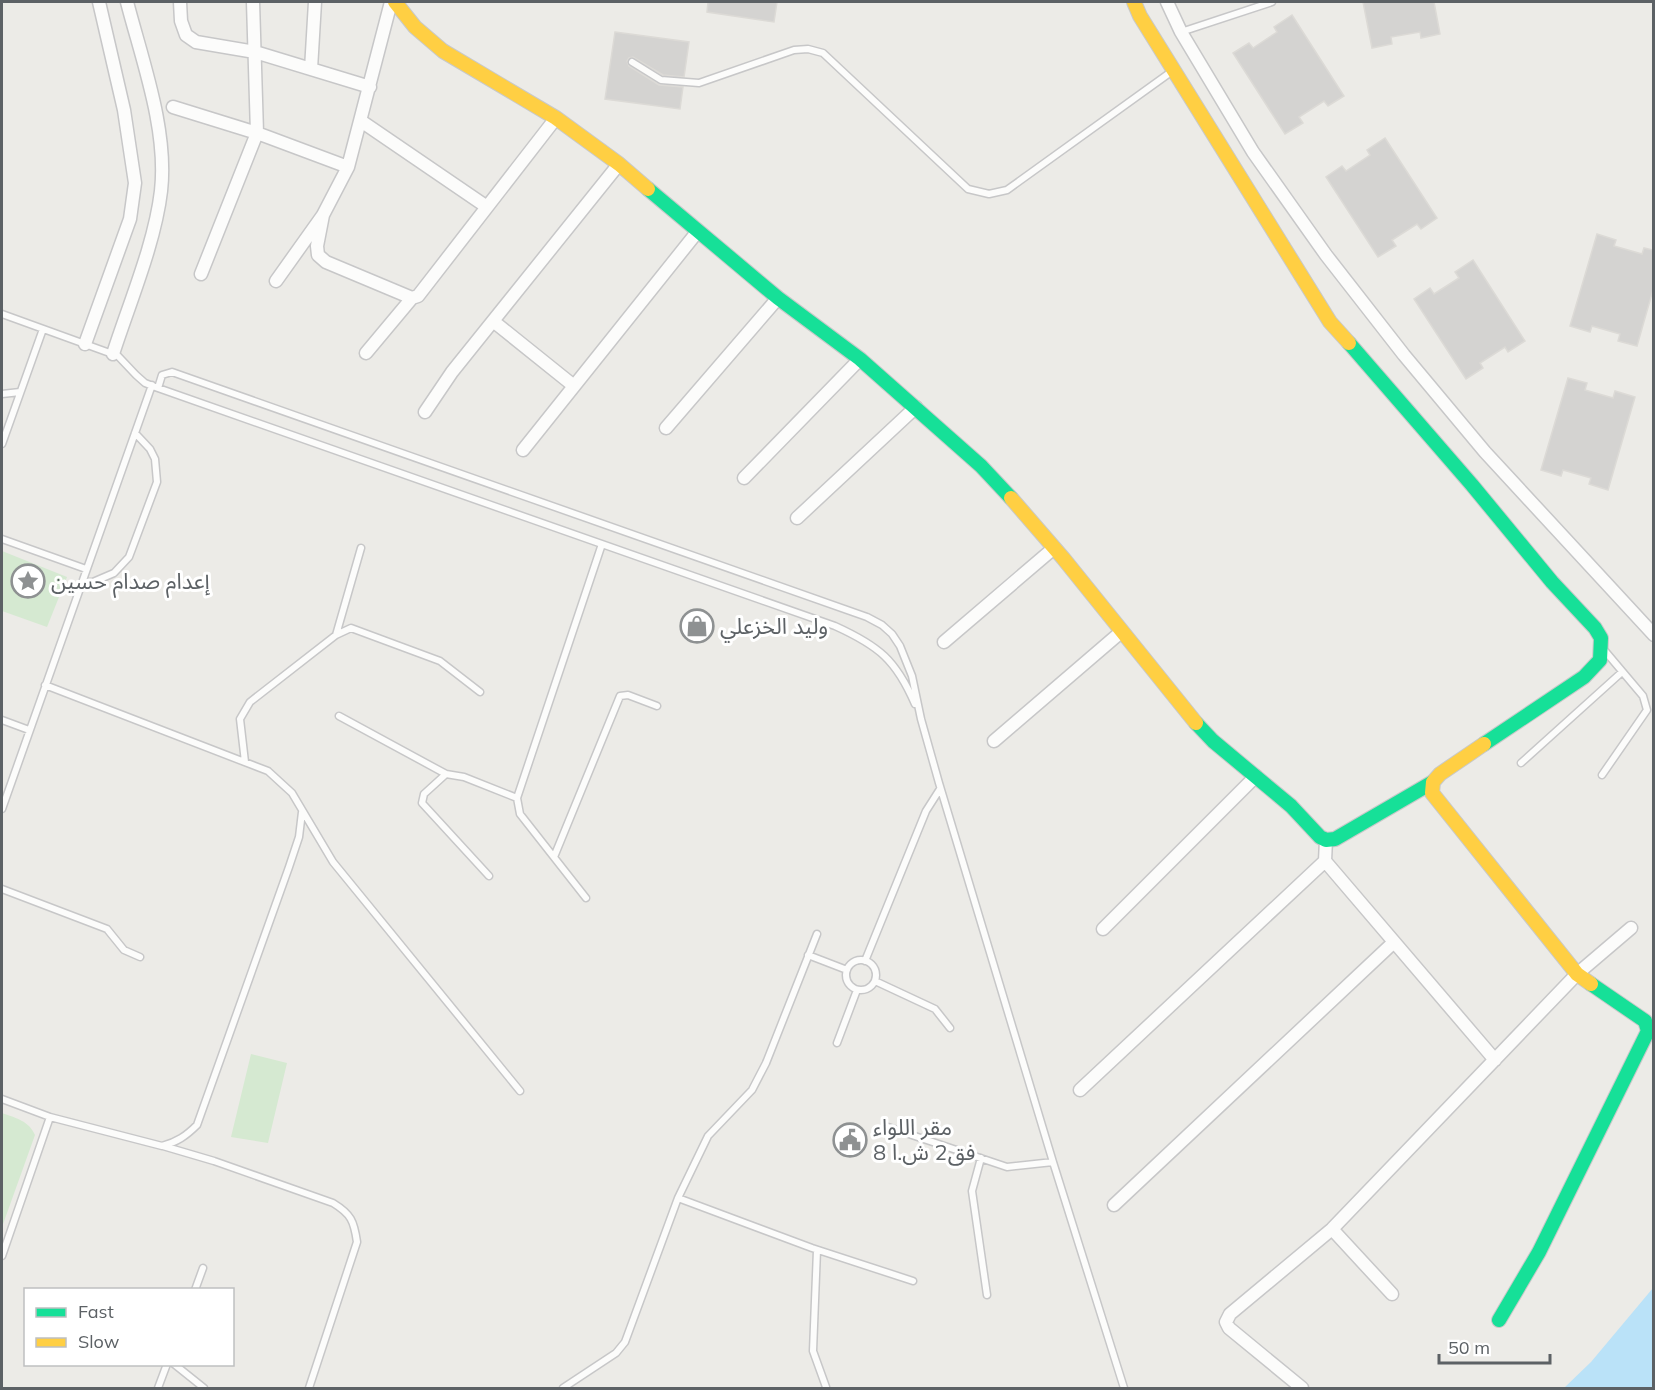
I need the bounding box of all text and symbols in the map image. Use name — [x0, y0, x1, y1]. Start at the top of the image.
place icon: إعدام صدام حسين — [10, 563, 46, 599]
place label: إعدام صدام حسين — [51, 567, 210, 598]
shop icon: وليد الخزعلي — [679, 608, 715, 644]
place label: وليد الخزعلي — [720, 612, 828, 643]
place label: مقر اللواء 8 فق2 ش.ا — [873, 1113, 975, 1166]
public building icon: مقر اللواء 8 فق2 ش.ا — [832, 1122, 868, 1158]
legend — [24, 1288, 234, 1366]
text: Fast — [78, 1300, 114, 1323]
scale bar — [1439, 1327, 1550, 1365]
text: Slow — [78, 1330, 120, 1353]
text: 50 m — [1448, 1336, 1490, 1359]

